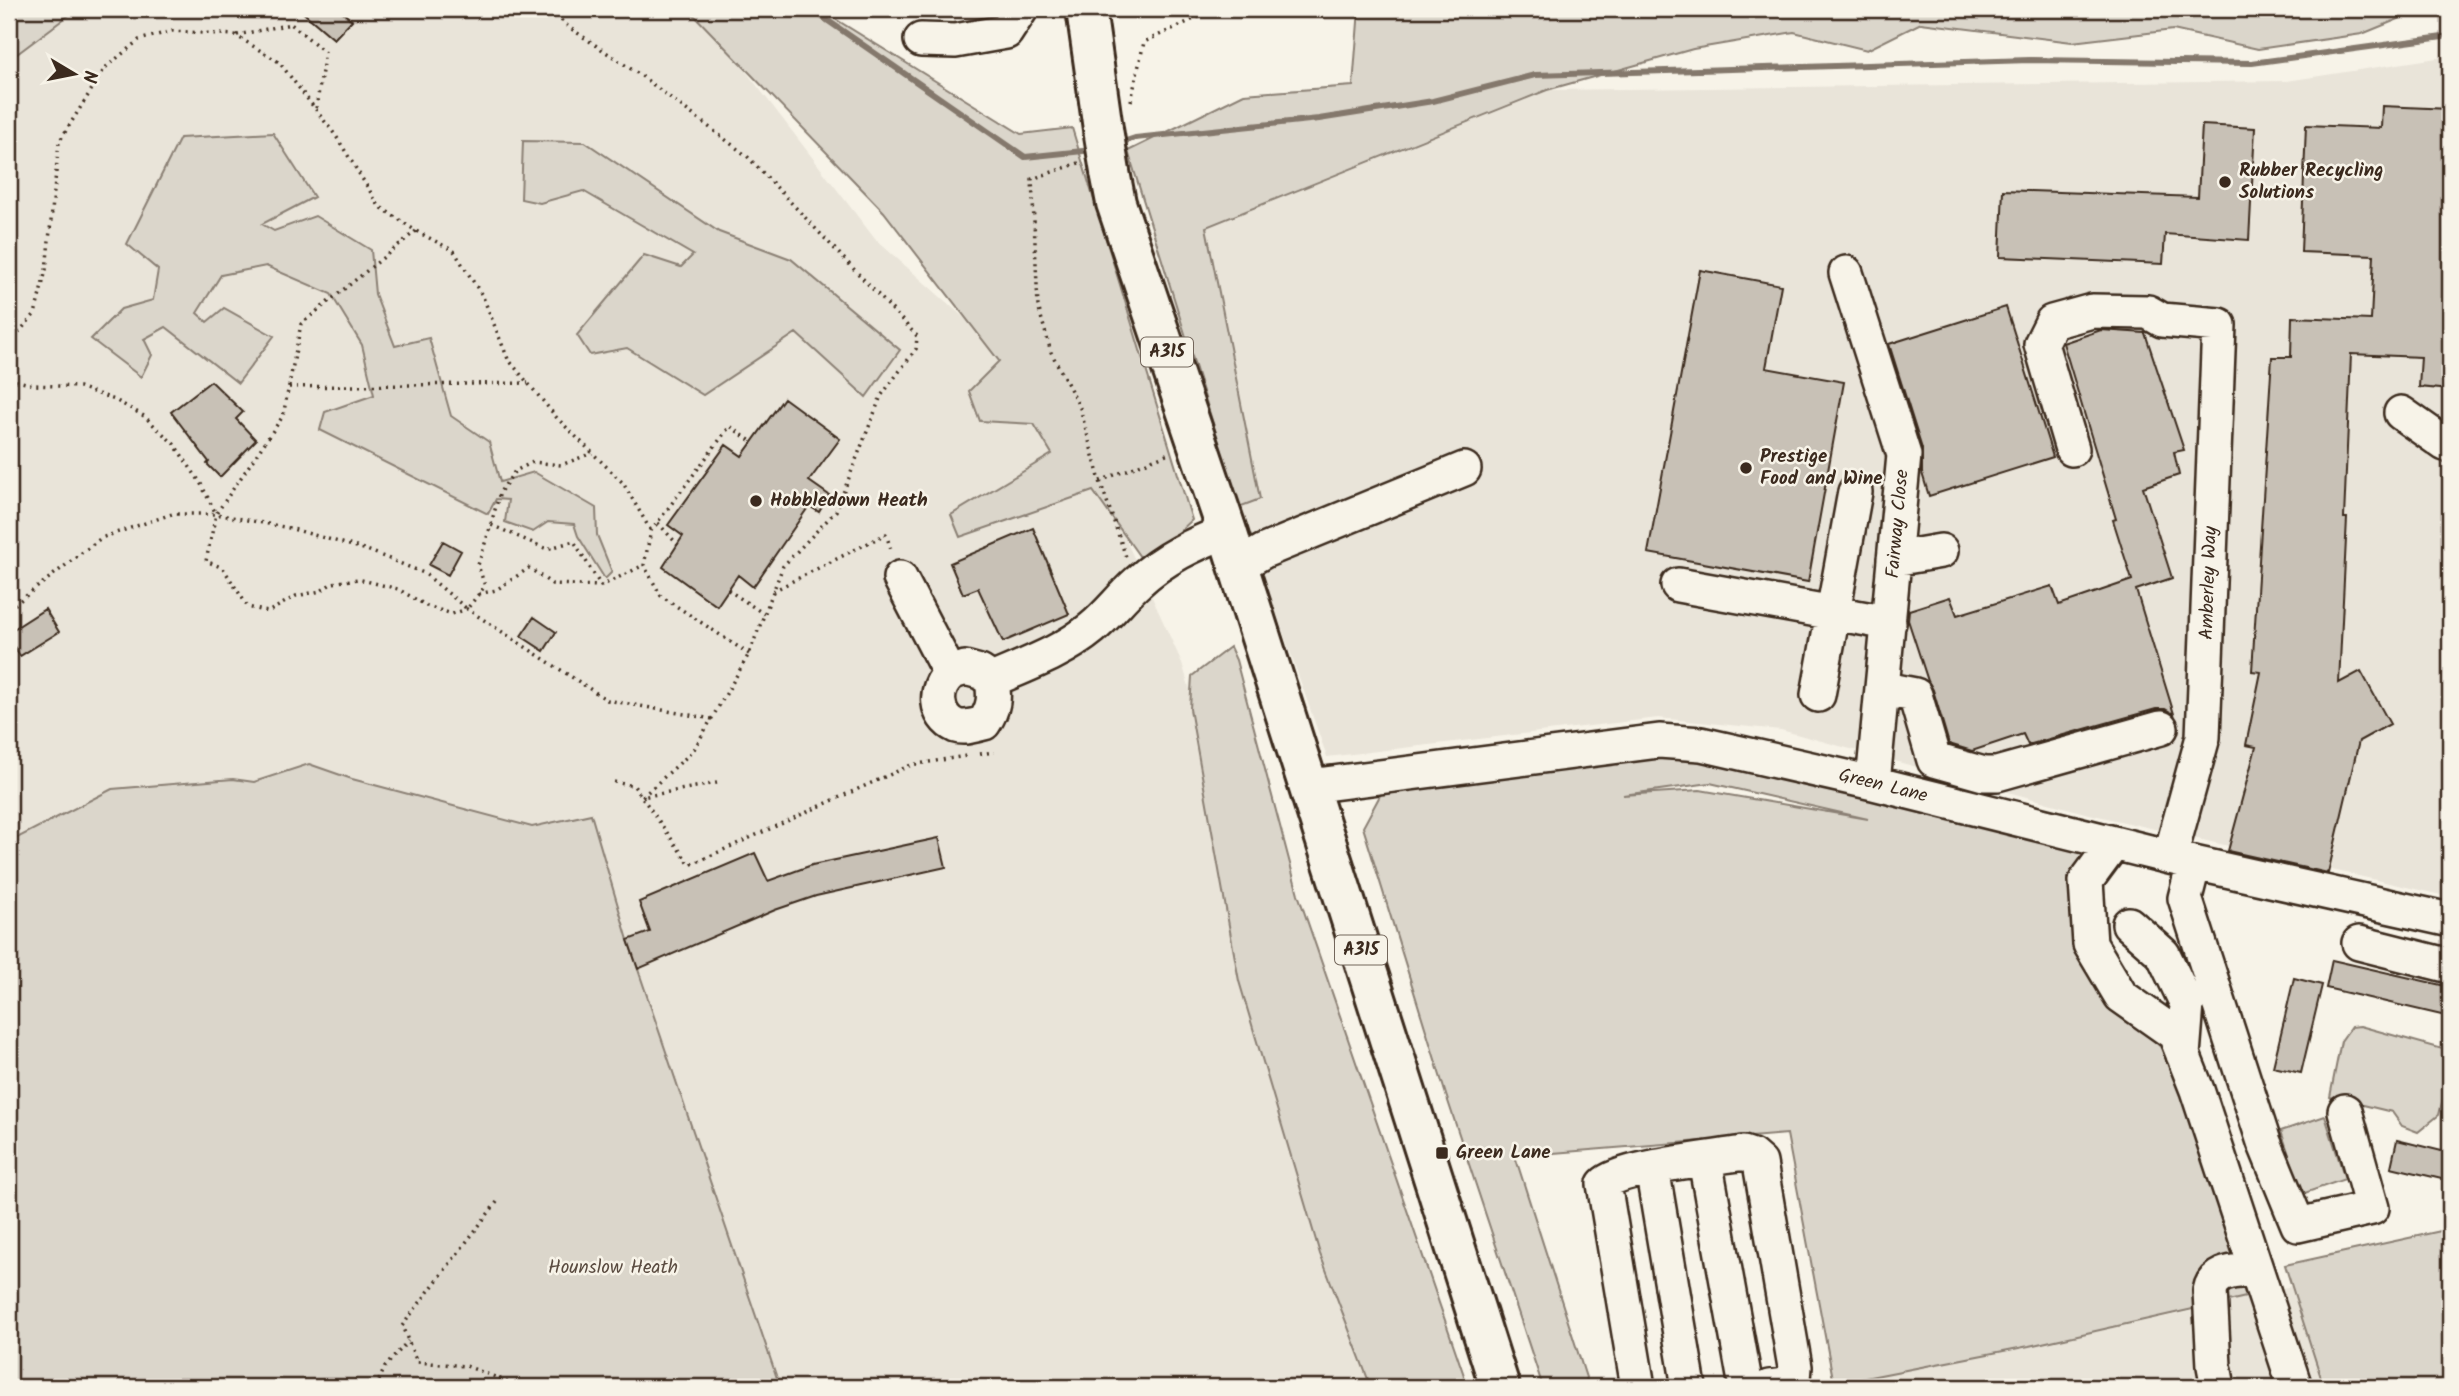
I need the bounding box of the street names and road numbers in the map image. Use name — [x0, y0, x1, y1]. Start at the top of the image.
road number: A315 — [1141, 338, 1193, 366]
street label: Fairway Close — [1878, 468, 1918, 580]
street label: Amberley Way — [2192, 524, 2226, 640]
street label: Green Lane — [1835, 760, 1931, 812]
road number: A315 — [1335, 936, 1387, 965]

